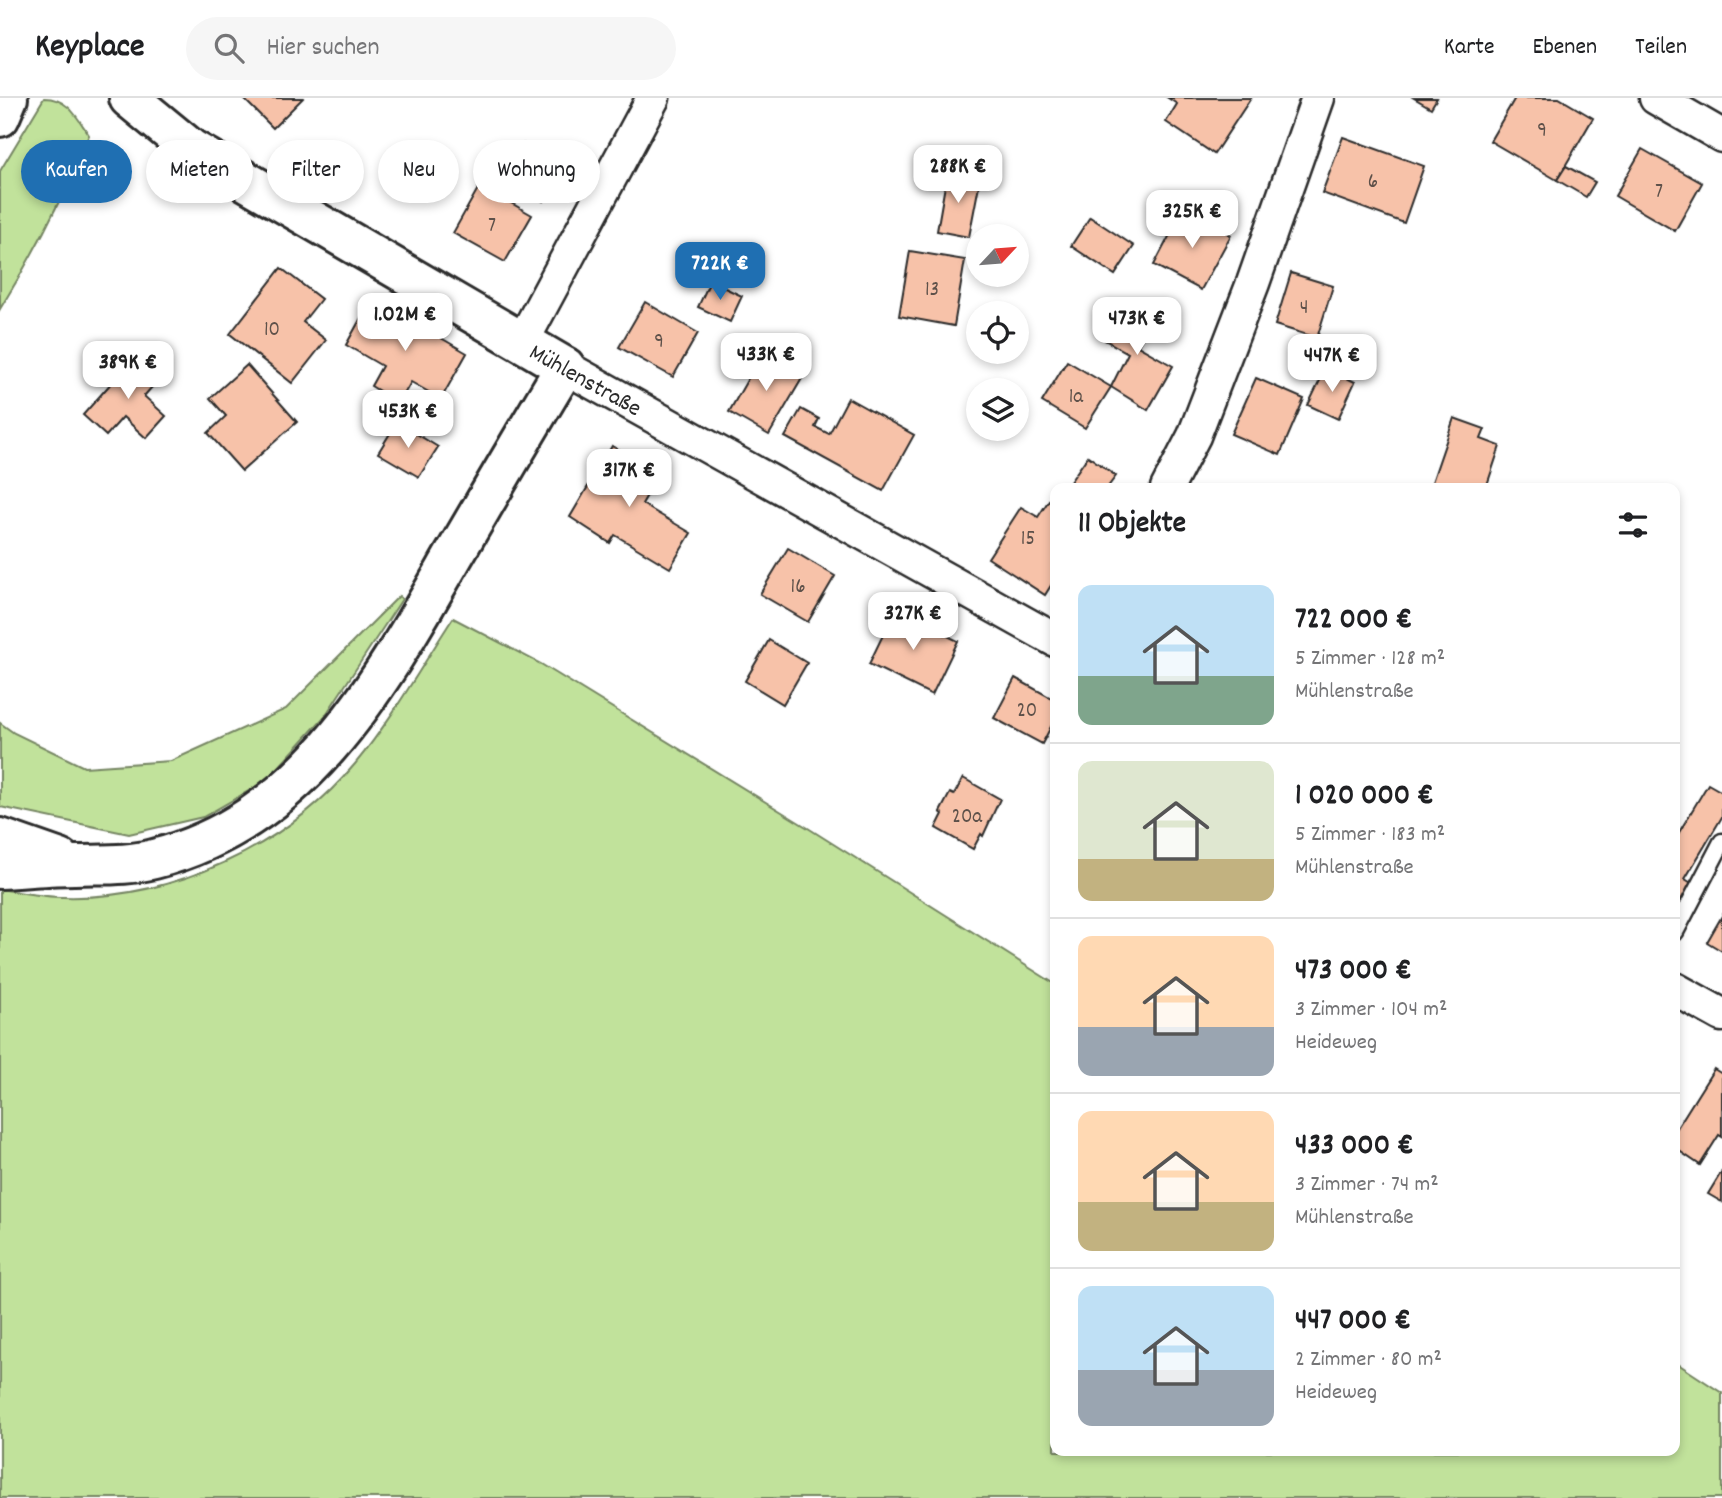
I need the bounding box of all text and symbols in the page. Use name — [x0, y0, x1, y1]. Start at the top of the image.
search box — [186, 17, 676, 80]
text: Keyplace — [35, 25, 144, 72]
icon: search — [210, 29, 248, 67]
text: Hier suchen — [266, 30, 380, 67]
text: Karte — [1444, 31, 1494, 65]
text: Ebenen — [1532, 31, 1597, 65]
text: Teilen — [1635, 31, 1687, 65]
house number: 9 — [1537, 117, 1547, 147]
chip: Kaufen — [21, 140, 132, 203]
chip: Mieten — [146, 140, 253, 203]
chip: Filter — [267, 140, 364, 203]
chip: Neu — [378, 140, 459, 203]
chip: Wohnung — [473, 140, 600, 203]
pin: 288K € — [901, 146, 1015, 205]
text: 288K € — [929, 151, 987, 184]
house number: 6 — [1368, 168, 1378, 198]
house number: 7 — [1655, 178, 1663, 208]
pin: 325K € — [1135, 190, 1249, 250]
text: 325K € — [1162, 196, 1222, 229]
house number: 7 — [488, 212, 496, 242]
north arrow — [966, 224, 1029, 287]
map controls — [966, 224, 1029, 441]
pin: 722K € — [663, 242, 777, 302]
text: 722K € — [691, 248, 749, 281]
house number: 13 — [925, 276, 939, 306]
pin: 1.02M € — [340, 294, 470, 353]
house number: 4 — [1300, 294, 1308, 324]
pin: 473K € — [1080, 298, 1194, 357]
text: 1.02M € — [373, 299, 437, 332]
button: locate — [966, 301, 1029, 364]
text: 473K € — [1108, 303, 1166, 336]
house number: 10 — [264, 316, 280, 346]
house number: 9 — [654, 328, 664, 358]
pin: 433K € — [709, 334, 823, 393]
pin: 447K € — [1275, 334, 1389, 394]
street label: Mühlenstraße — [522, 337, 647, 427]
text: 433K € — [737, 339, 795, 372]
text: 447K € — [1304, 340, 1360, 373]
pin: 389K € — [71, 342, 185, 401]
text: 389K € — [99, 347, 157, 380]
button: layers — [966, 378, 1029, 441]
house number: 1a — [1069, 383, 1084, 413]
pin: 453K € — [351, 390, 465, 450]
text: 453K € — [378, 396, 438, 429]
pin: 317K € — [572, 450, 686, 509]
text: 317K € — [603, 455, 655, 488]
text: 11 Objekte — [1078, 504, 1186, 547]
icon: filters — [1614, 506, 1652, 544]
house number: 15 — [1021, 525, 1035, 555]
house number: 16 — [791, 573, 805, 603]
pin: 327K € — [856, 592, 970, 652]
text: 327K € — [884, 598, 942, 631]
text: 722 000 € — [1295, 600, 1412, 643]
icon: home — [1134, 613, 1218, 697]
text: 5 Zimmer · 128 m² — [1295, 643, 1445, 676]
text: Mühlenstraße — [1295, 676, 1414, 709]
house number: 20 — [1017, 697, 1037, 727]
text: 1 020 000 € — [1295, 776, 1434, 819]
icon: home — [1134, 789, 1218, 873]
house number: 20a — [952, 803, 983, 833]
text: 5 Zimmer · 183 m² — [1295, 819, 1445, 852]
text: Mühlenstraße — [1295, 852, 1414, 885]
text: 473 000 € — [1295, 951, 1412, 994]
icon: home — [1134, 964, 1218, 1048]
text: 3 Zimmer · 104 m² — [1295, 994, 1447, 1027]
text: Heideweg — [1295, 1027, 1377, 1060]
text: 433 000 € — [1295, 1126, 1414, 1169]
icon: home — [1134, 1139, 1218, 1223]
text: 3 Zimmer · 74 m² — [1295, 1169, 1439, 1202]
text: Mühlenstraße — [1295, 1202, 1414, 1235]
text: 447 000 € — [1295, 1301, 1411, 1344]
icon: home — [1134, 1314, 1218, 1398]
text: 2 Zimmer · 80 m² — [1295, 1344, 1442, 1377]
text: Heideweg — [1295, 1377, 1377, 1410]

